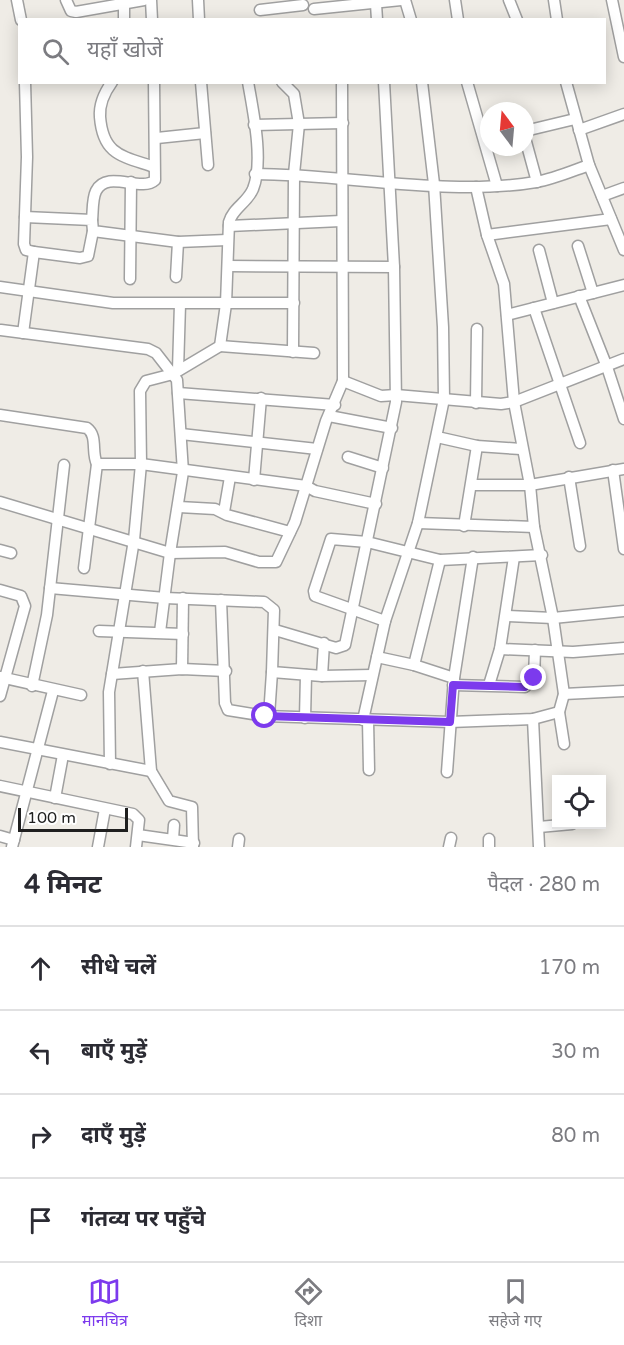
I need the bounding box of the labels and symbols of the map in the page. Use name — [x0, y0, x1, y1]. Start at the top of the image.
north arrow — [480, 102, 534, 156]
route end — [520, 664, 546, 690]
route start — [251, 702, 277, 728]
scale bar — [18, 805, 128, 832]

